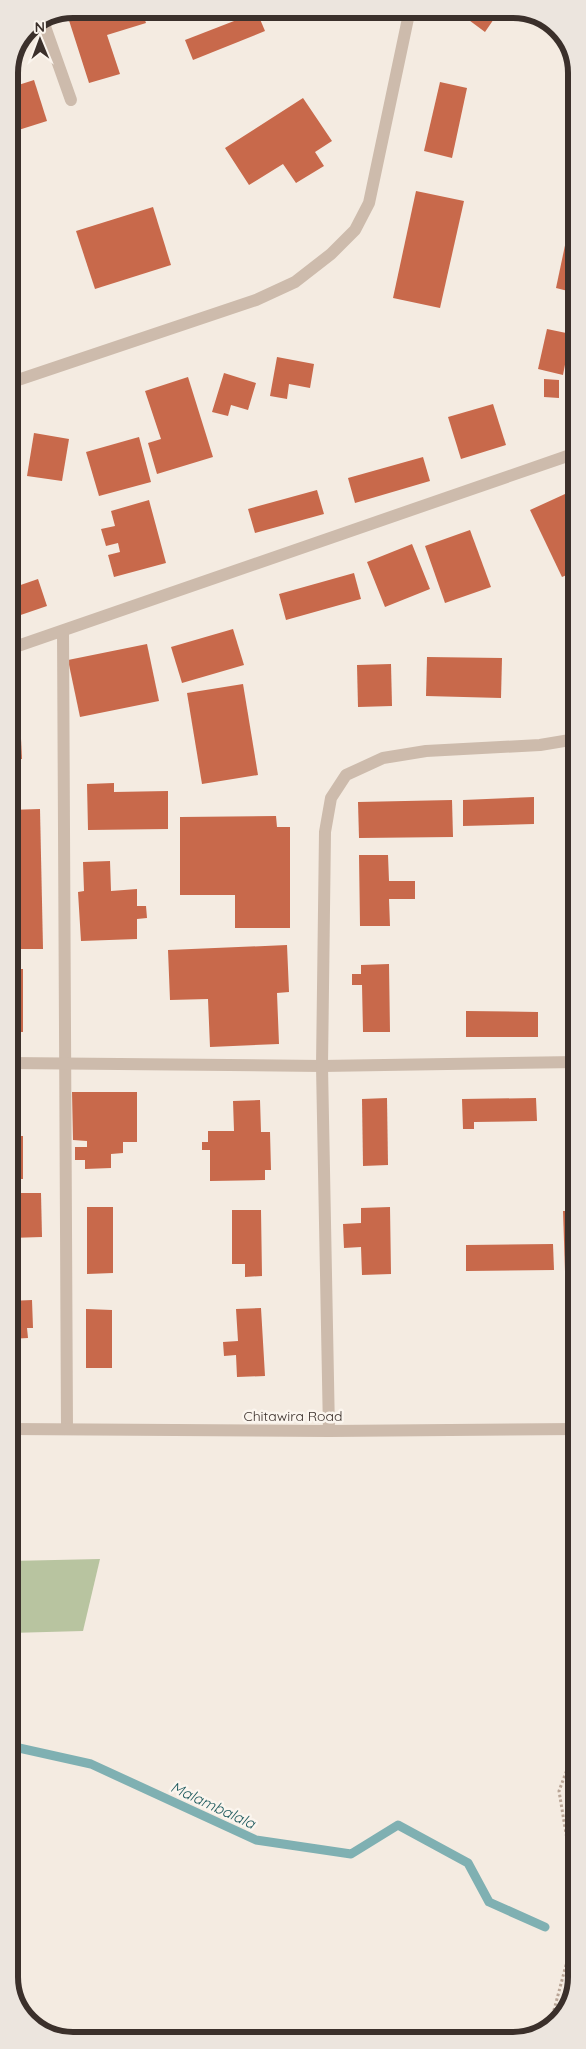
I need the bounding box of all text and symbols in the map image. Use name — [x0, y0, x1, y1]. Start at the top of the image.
north arrow — [15, 15, 65, 65]
text: N — [34, 18, 45, 36]
street label: Chitawira Road — [243, 1407, 343, 1425]
water label: Malambalala — [168, 1777, 259, 1833]

